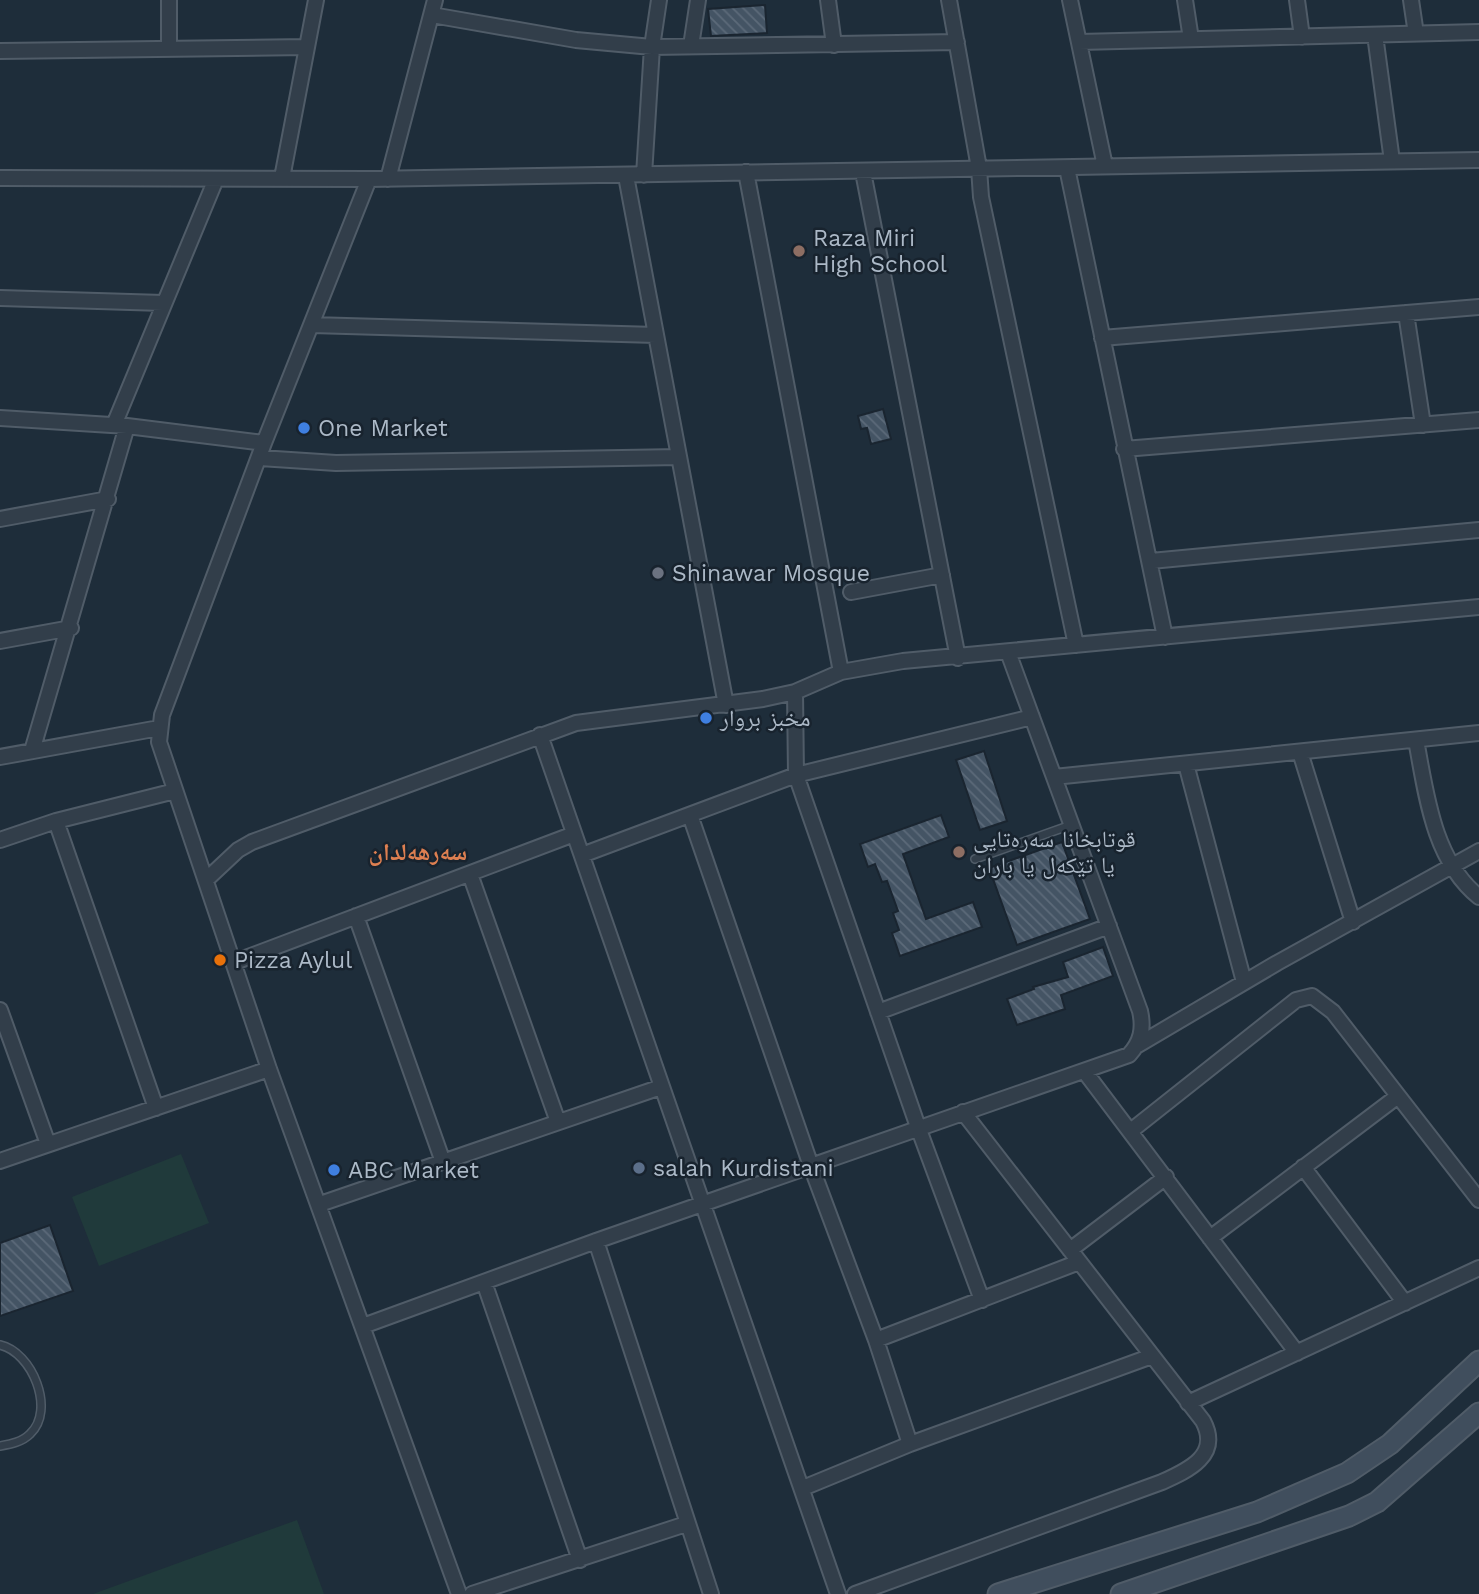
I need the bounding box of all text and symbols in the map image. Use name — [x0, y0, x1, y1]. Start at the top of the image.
place label: Raza Miri High School — [813, 225, 947, 278]
marker: Raza Miri High School — [791, 243, 807, 259]
place label: One Market — [318, 415, 448, 442]
marker: One Market — [296, 420, 312, 436]
place label: Shinawar Mosque — [672, 560, 870, 587]
marker: Shinawar Mosque — [650, 565, 666, 581]
place label: مخبز بروار — [719, 705, 810, 732]
marker: مخبز بروار — [698, 710, 714, 726]
place label: قوتابخانا سەرەتایی یا تێکەل یا باران — [973, 826, 1136, 879]
district label: سەرهەلدان — [369, 838, 467, 866]
marker: قوتابخانا سەرەتایی یا تێکەل یا باران — [951, 844, 967, 860]
place label: Pizza Aylul — [234, 947, 352, 974]
marker: Pizza Aylul — [212, 952, 228, 968]
place label: salah Kurdistani — [653, 1155, 834, 1182]
place label: ABC Market — [348, 1157, 479, 1184]
marker: salah Kurdistani — [631, 1160, 647, 1176]
marker: ABC Market — [326, 1162, 342, 1178]

